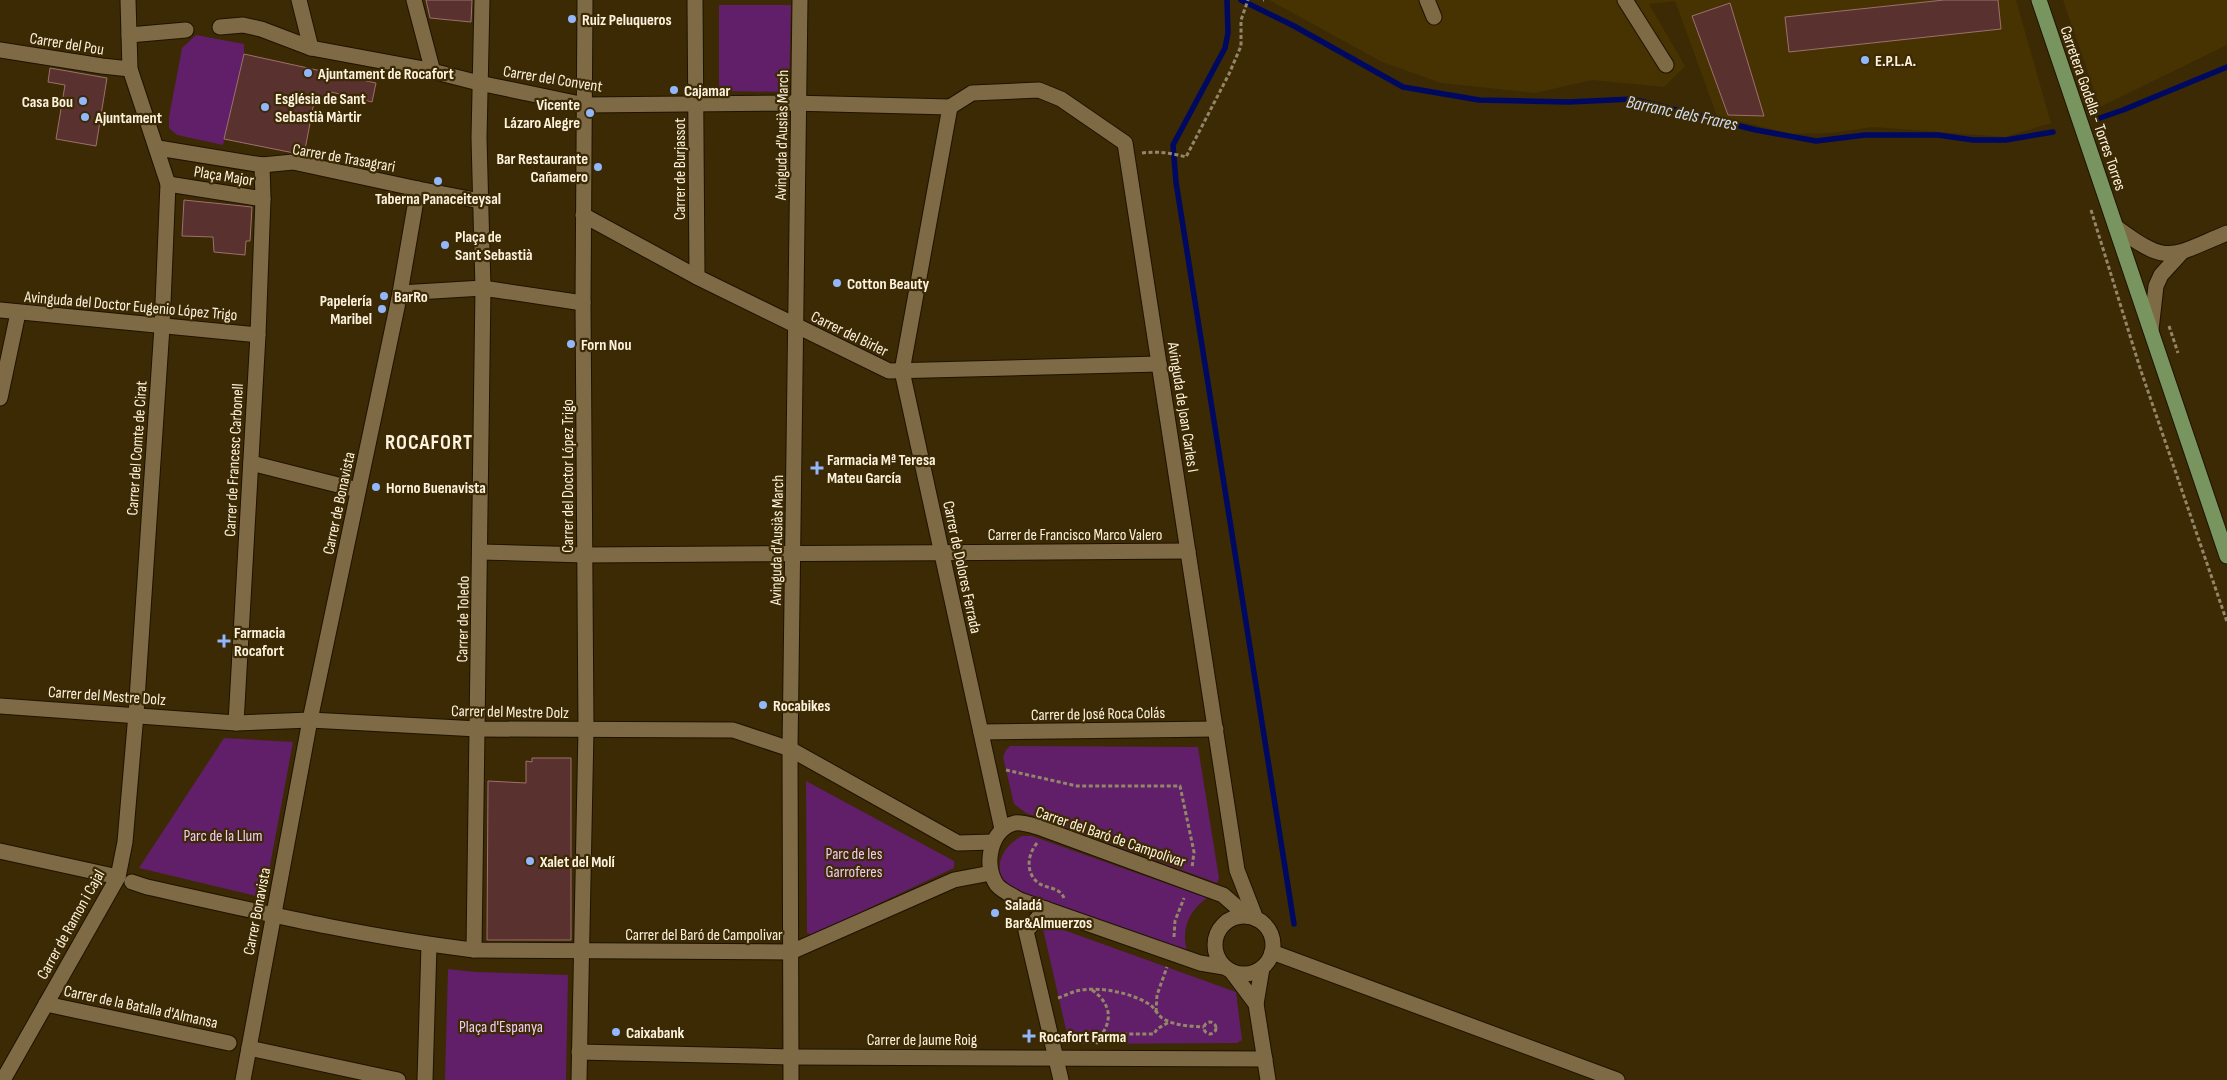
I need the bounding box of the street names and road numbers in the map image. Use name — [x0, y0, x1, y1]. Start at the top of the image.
street label: Carretera Godella - Torres Torres — [2055, 24, 2130, 194]
street label: Carrer del Pou — [28, 29, 105, 60]
street label: Carrer del Convent — [502, 62, 604, 97]
street label: Avinguda d'Ausiàs March — [772, 70, 793, 201]
street label: Carrer de Burjassot — [671, 118, 690, 220]
street label: Carrer de Trasagrari — [291, 140, 397, 177]
street label: Plaça Major — [192, 162, 256, 191]
street label: Avinguda del Doctor Eugenio López Trigo — [23, 288, 238, 325]
street label: Carrer del Birler — [808, 308, 891, 361]
street label: Avinguda de Joan Carles I — [1163, 340, 1202, 474]
street label: Carrer del Comte de Cirat — [123, 380, 152, 516]
street label: Carrer de Francesc Carbonell — [221, 383, 248, 537]
street label: Carrer del Doctor López Trigo — [559, 399, 578, 553]
street label: Carrer de Bonavista — [319, 450, 360, 556]
street label: Avinguda d'Ausiàs March — [767, 475, 788, 606]
street label: Carrer de Dolores Ferrada — [938, 499, 985, 635]
street label: Carrer de Francisco Marco Valero — [988, 526, 1162, 545]
street label: Carrer de Toledo — [453, 576, 474, 662]
street label: Carrer del Mestre Dolz — [47, 683, 167, 710]
street label: Carrer del Mestre Dolz — [451, 702, 569, 723]
street label: Carrer de José Roca Colás — [1031, 704, 1166, 725]
street label: Carrer del Baró de Campolivar — [1033, 803, 1188, 872]
street label: Carrer de Ramon i Cajal — [33, 866, 109, 983]
street label: Carrer Bonavista — [240, 866, 275, 957]
street label: Carrer del Baró de Campolivar — [625, 926, 783, 945]
street label: Carrer de la Batalla d'Almansa — [62, 982, 219, 1033]
street label: Carrer de Jaume Roig — [867, 1031, 977, 1050]

